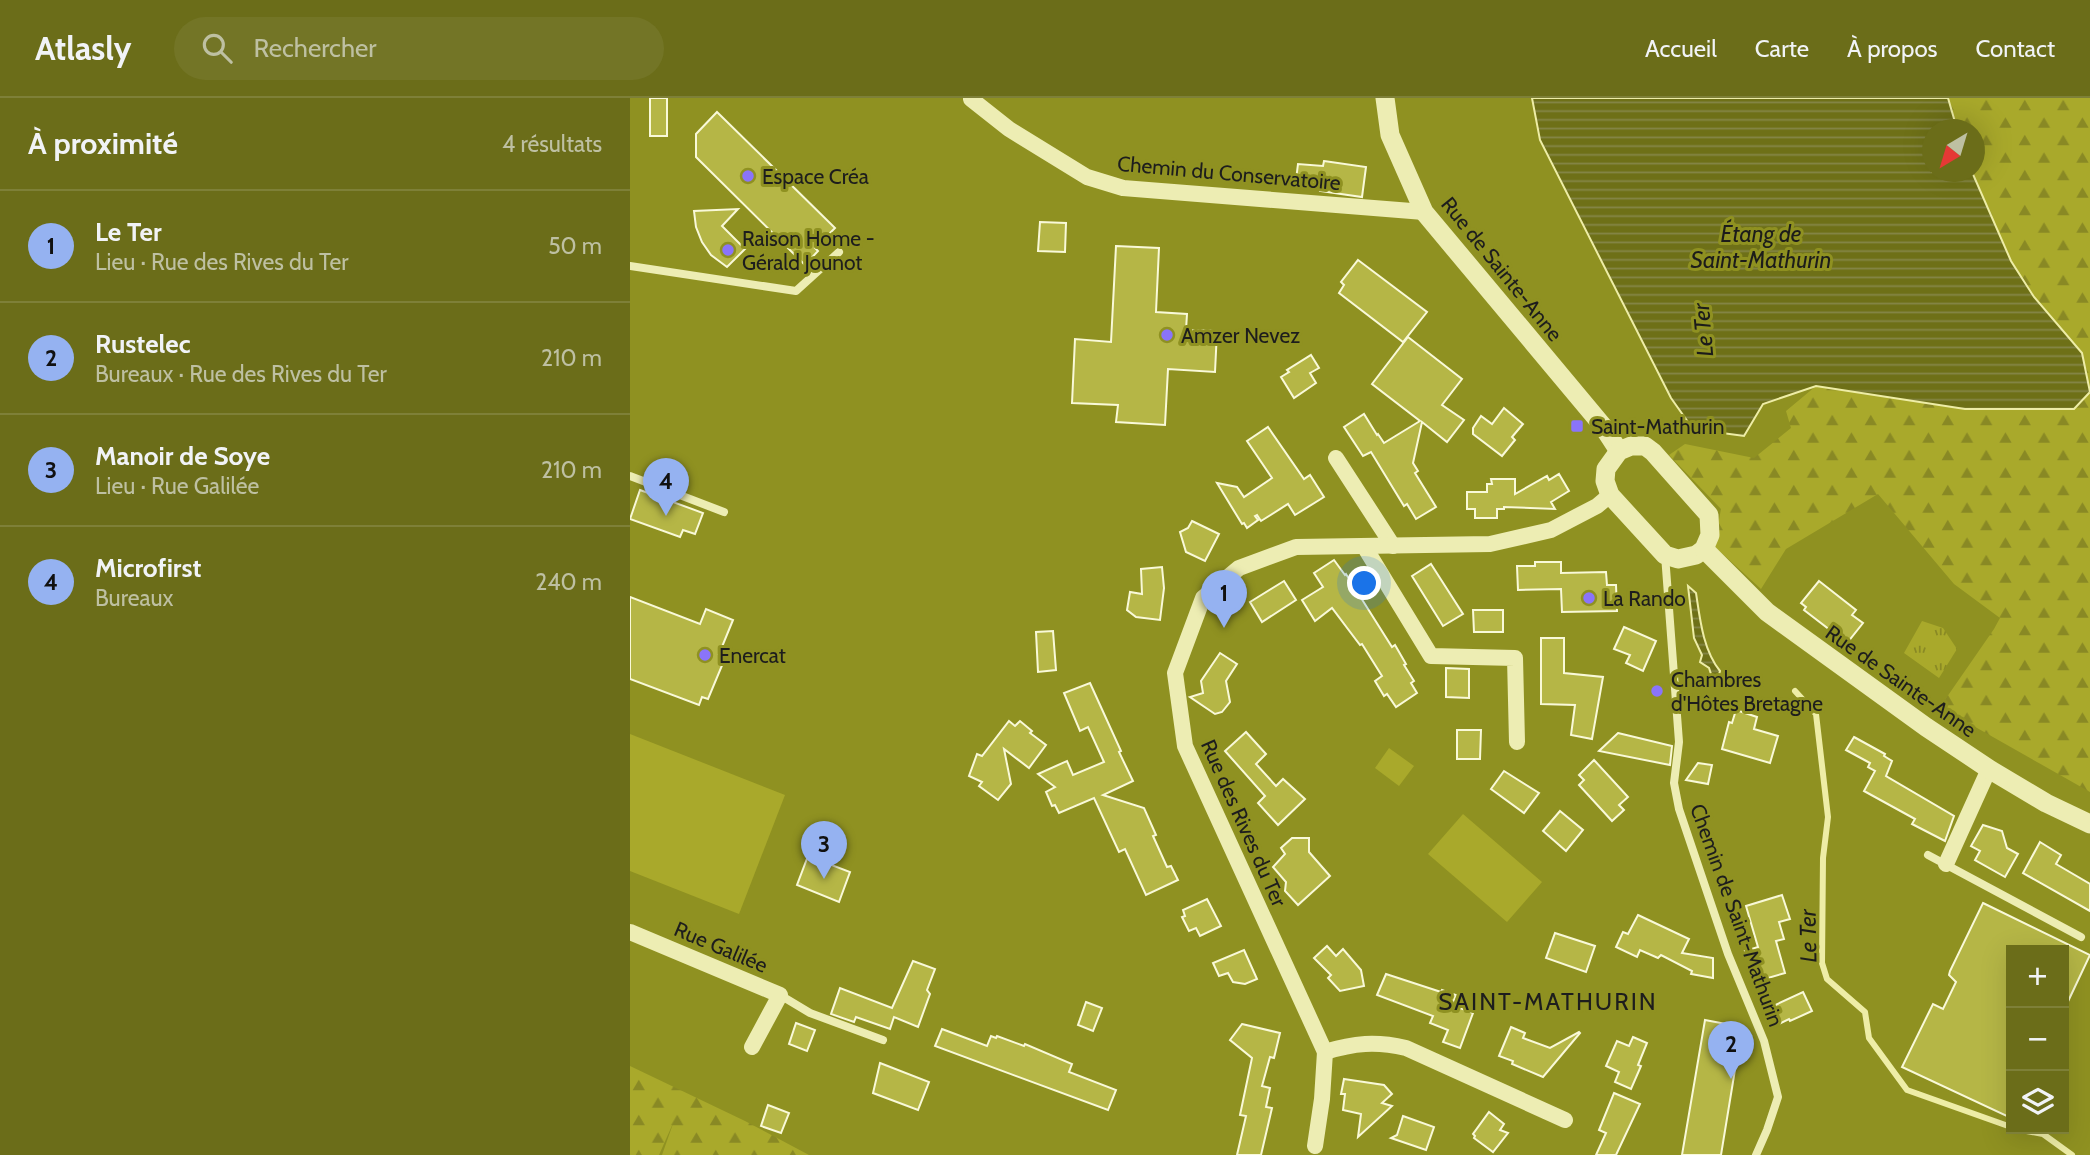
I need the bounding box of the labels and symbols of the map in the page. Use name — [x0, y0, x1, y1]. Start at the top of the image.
north arrow — [1922, 119, 1985, 182]
street label: Chemin du Conservatoire — [1116, 151, 1342, 195]
place label: Espace Créa — [762, 164, 869, 189]
marker: Espace Créa — [740, 168, 756, 184]
street label: Rue de Sainte-Anne — [1436, 192, 1568, 346]
water label: Étang de Saint-Mathurin — [1691, 218, 1831, 274]
place label: Raison Home - Gérald Jounot — [742, 226, 875, 275]
marker: Raison Home - Gérald Jounot — [720, 242, 736, 258]
water label: Le Ter — [1687, 301, 1719, 358]
place label: Amzer Nevez — [1181, 323, 1300, 348]
marker: Amzer Nevez — [1159, 327, 1175, 343]
place label: Saint-Mathurin — [1591, 414, 1724, 439]
marker: Saint-Mathurin — [1569, 418, 1585, 434]
pin: 4 — [643, 458, 689, 516]
your location — [1347, 566, 1381, 600]
pin: 1 — [1201, 570, 1247, 628]
place label: La Rando — [1603, 586, 1686, 611]
marker: La Rando — [1581, 590, 1597, 606]
street label: Rue de Sainte-Anne — [1821, 620, 1981, 742]
place label: Enercat — [719, 643, 786, 668]
marker: Enercat — [697, 647, 713, 663]
place label: Chambres d'Hôtes Bretagne — [1671, 667, 1823, 716]
marker: Chambres d'Hôtes Bretagne — [1649, 683, 1665, 699]
street label: Rue des Rives du Ter — [1196, 736, 1292, 911]
street label: Chemin de Saint-Mathurin — [1685, 800, 1789, 1030]
pin: 3 — [801, 821, 847, 879]
water label: Le Ter — [1794, 908, 1822, 963]
street label: Rue Galilée — [671, 916, 772, 978]
district label: SAINT-MATHURIN — [1438, 987, 1658, 1016]
pin: 2 — [1708, 1021, 1754, 1079]

